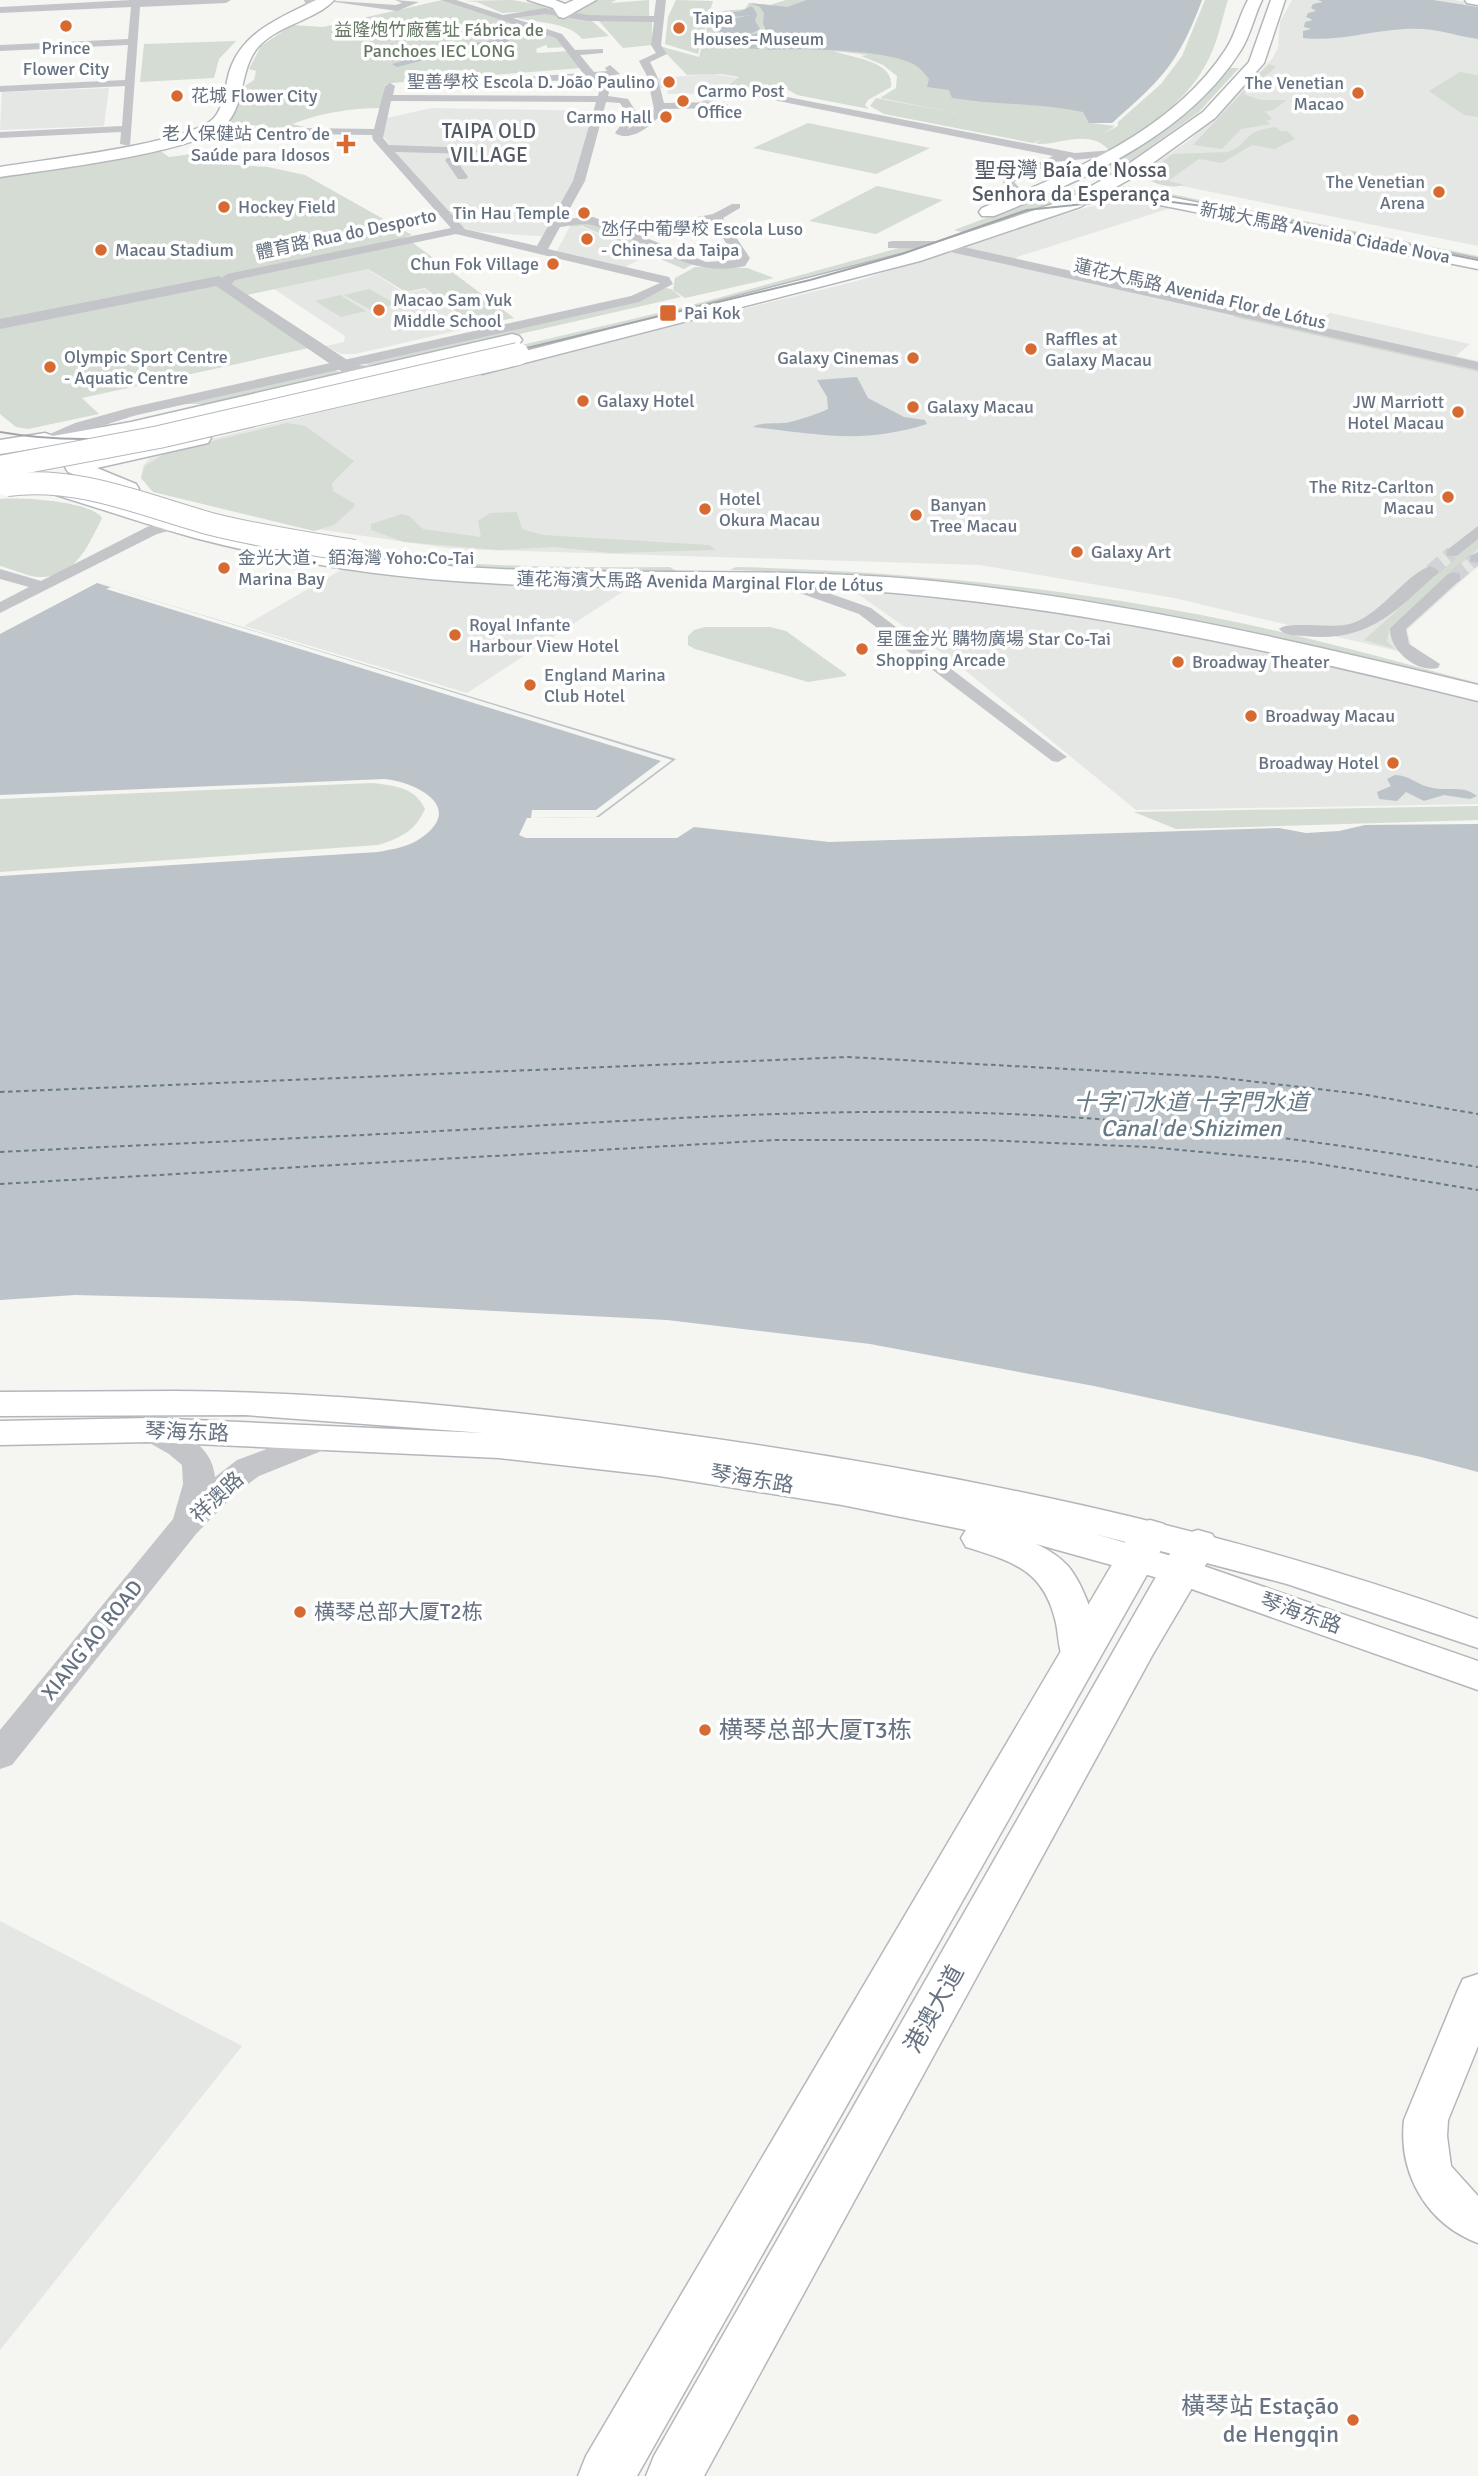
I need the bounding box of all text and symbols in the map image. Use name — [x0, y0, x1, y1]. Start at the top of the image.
place label: Taipa Houses–Museum — [693, 7, 824, 50]
marker: Prince Flower City — [58, 18, 74, 34]
park label: 益隆炮竹廠舊址 Fábrica de Panchoes IEC LONG — [334, 19, 544, 62]
marker: Taipa Houses–Museum — [671, 20, 687, 36]
place label: Prince Flower City — [23, 37, 110, 80]
place label: 聖善學校 Escola D. João Paulino — [407, 71, 655, 93]
place label: The Venetian Macao — [1245, 72, 1344, 115]
marker: 聖善學校 Escola D. João Paulino — [661, 74, 677, 90]
place label: Carmo Post Office — [697, 80, 784, 123]
place label: 花城 Flower City — [191, 85, 318, 107]
marker: The Venetian Macao — [1350, 85, 1366, 101]
marker: 花城 Flower City — [169, 88, 185, 104]
marker: Carmo Post Office — [675, 93, 691, 109]
place label: Carmo Hall — [566, 106, 652, 128]
marker: Carmo Hall — [658, 109, 674, 125]
district label: TAIPA OLD VILLAGE — [442, 118, 536, 168]
place label: 老人保健站 Centro de Saúde para Idosos — [162, 123, 330, 166]
marker: 老人保健站 Centro de Saúde para Idosos — [336, 134, 356, 154]
district label: 聖母灣 Baía de Nossa Senhora da Esperança — [972, 157, 1170, 207]
place label: The Venetian Arena — [1326, 171, 1425, 214]
marker: The Venetian Arena — [1431, 184, 1447, 200]
place label: Hockey Field — [238, 196, 336, 218]
street label: 新城大馬路 Avenida Cidade Nova — [1198, 198, 1452, 268]
marker: Hockey Field — [216, 199, 232, 215]
place label: Tin Hau Temple — [453, 202, 570, 224]
street label: 體育路 Rua do Desporto — [254, 204, 438, 264]
marker: Tin Hau Temple — [576, 205, 592, 221]
place label: 氹仔中葡學校 Escola Luso - Chinesa da Taipa — [601, 218, 803, 261]
marker: 氹仔中葡學校 Escola Luso - Chinesa da Taipa — [579, 231, 595, 247]
place label: Macau Stadium — [115, 239, 234, 261]
marker: Macau Stadium — [93, 242, 109, 258]
place label: Chun Fok Village — [410, 253, 539, 275]
street label: 蓮花大馬路 Avenida Flor de Lótus — [1072, 254, 1328, 334]
marker: Chun Fok Village — [545, 256, 561, 272]
place label: Macao Sam Yuk Middle School — [393, 289, 512, 332]
marker: Macao Sam Yuk Middle School — [371, 302, 387, 318]
place label: Pai Kok — [684, 302, 741, 324]
marker: Pai Kok — [658, 303, 678, 323]
place label: Raffles at Galaxy Macau — [1045, 328, 1152, 371]
marker: Raffles at Galaxy Macau — [1023, 341, 1039, 357]
place label: Olympic Sport Centre - Aquatic Centre — [64, 346, 228, 389]
place label: Galaxy Cinemas — [777, 347, 899, 369]
marker: Galaxy Cinemas — [905, 350, 921, 366]
marker: Olympic Sport Centre - Aquatic Centre — [42, 359, 58, 375]
place label: Galaxy Hotel — [597, 390, 695, 412]
place label: JW Marriott Hotel Macau — [1347, 391, 1444, 434]
marker: Galaxy Hotel — [575, 393, 591, 409]
place label: Galaxy Macau — [927, 396, 1034, 418]
marker: Galaxy Macau — [905, 399, 921, 415]
marker: JW Marriott Hotel Macau — [1450, 404, 1466, 420]
place label: The Ritz-Carlton Macau — [1309, 476, 1434, 519]
place label: Hotel Okura Macau — [719, 488, 820, 531]
marker: The Ritz-Carlton Macau — [1440, 489, 1456, 505]
place label: Banyan Tree Macau — [930, 494, 1017, 537]
marker: Hotel Okura Macau — [697, 501, 713, 517]
marker: Banyan Tree Macau — [908, 507, 924, 523]
place label: Galaxy Art — [1091, 541, 1171, 563]
marker: Galaxy Art — [1069, 544, 1085, 560]
place label: 金光大道．銆海灣 Yoho:Co-Tai Marina Bay — [238, 547, 474, 590]
marker: 金光大道．銆海灣 Yoho:Co-Tai Marina Bay — [216, 560, 232, 576]
street label: 蓮花海濱大馬路 Avenida Marginal Flor de Lótus — [516, 568, 884, 596]
place label: Royal Infante Harbour View Hotel — [469, 614, 619, 657]
marker: Royal Infante Harbour View Hotel — [447, 627, 463, 643]
place label: 星匯金光 購物廣場 Star Co-Tai Shopping Arcade — [876, 628, 1111, 671]
marker: 星匯金光 購物廣場 Star Co-Tai Shopping Arcade — [854, 641, 870, 657]
place label: Broadway Theater — [1192, 651, 1330, 673]
marker: Broadway Theater — [1170, 654, 1186, 670]
place label: England Marina Club Hotel — [544, 664, 666, 707]
marker: England Marina Club Hotel — [522, 677, 538, 693]
place label: Broadway Macau — [1265, 705, 1395, 727]
marker: Broadway Macau — [1243, 708, 1259, 724]
place label: Broadway Hotel — [1258, 752, 1379, 774]
marker: Broadway Hotel — [1385, 755, 1401, 771]
water label: 十字门水道 十字門水道 Canal de Shizimen — [1073, 1088, 1312, 1143]
street label: 琴海东路 — [145, 1418, 229, 1446]
street label: 琴海东路 — [708, 1460, 796, 1498]
street label: 祥澳路 — [185, 1466, 249, 1528]
street label: XIANG'AO ROAD — [36, 1575, 148, 1705]
street label: 琴海东路 — [1257, 1587, 1345, 1639]
place label: 横琴总部大厦T2栋 — [314, 1599, 483, 1625]
marker: 横琴总部大厦T2栋 — [292, 1604, 308, 1620]
place label: 横琴总部大厦T3栋 — [719, 1715, 912, 1745]
marker: 横琴总部大厦T3栋 — [697, 1722, 713, 1738]
street label: 港澳大道 — [898, 1960, 970, 2058]
place label: 橫琴站 Estação de Hengqin — [1181, 2391, 1339, 2449]
marker: 橫琴站 Estação de Hengqin — [1345, 2412, 1361, 2428]

